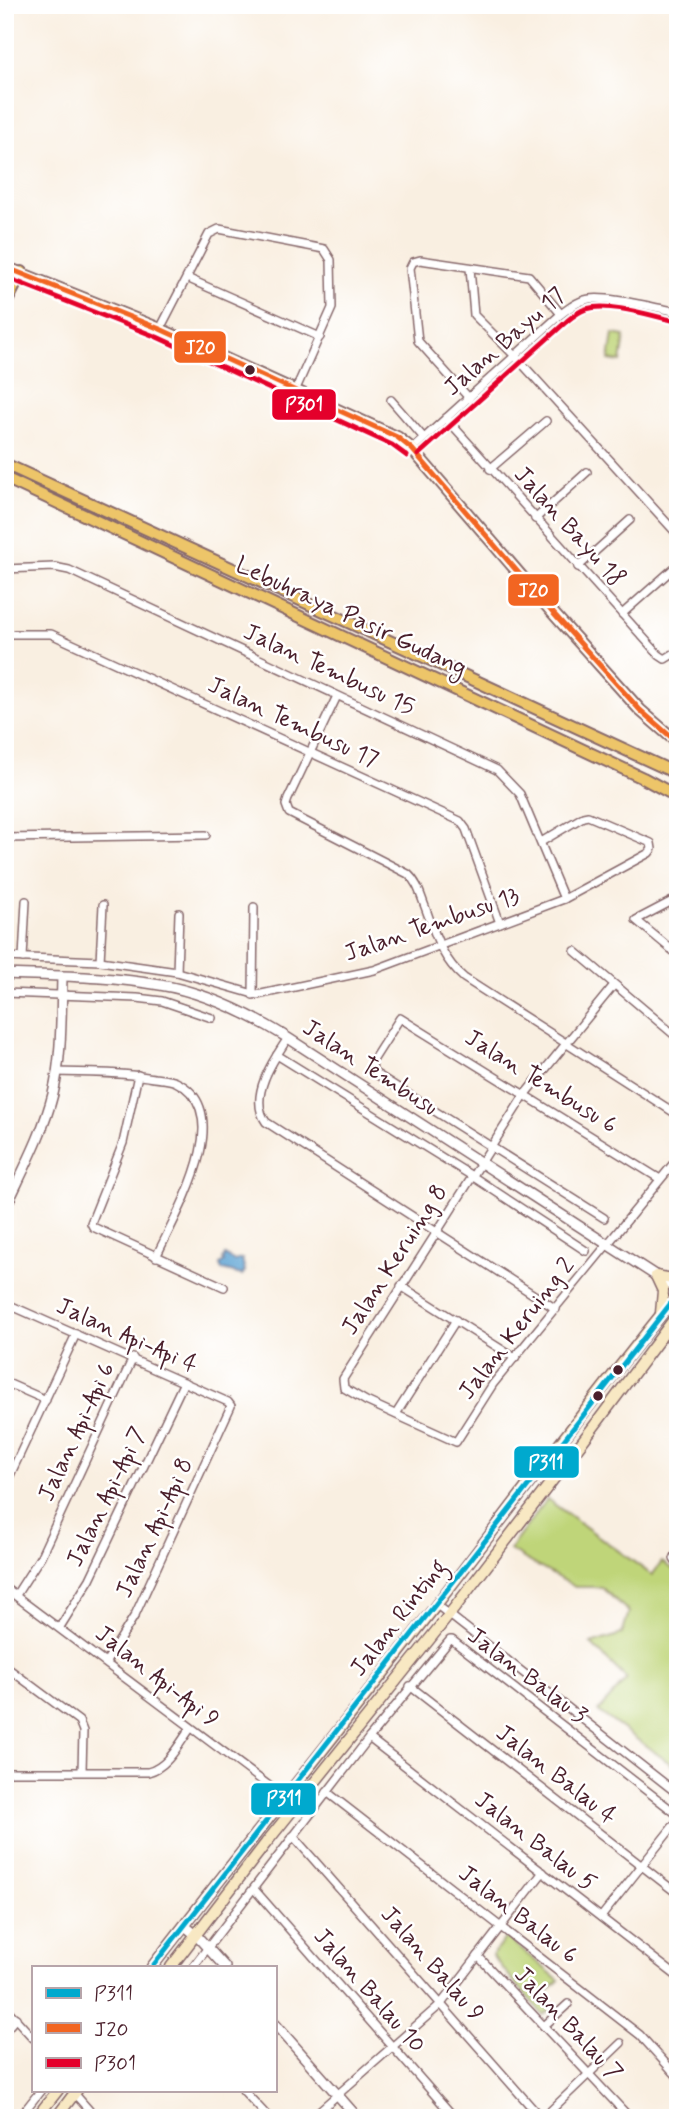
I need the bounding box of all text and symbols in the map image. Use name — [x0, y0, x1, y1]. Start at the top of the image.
street label: Jalan Bayu 17 — [438, 281, 572, 403]
line badge: J20 — [173, 330, 227, 364]
text: J20 — [184, 336, 216, 361]
unlabelled marker — [243, 363, 257, 377]
line badge: P301 — [271, 388, 337, 421]
text: P301 — [285, 393, 323, 418]
street label: Jalan Bayu 18 — [507, 460, 631, 594]
street label: Lebuhraya Pasir Gudang — [230, 550, 472, 686]
line badge: J20 — [507, 573, 560, 607]
text: J20 — [517, 579, 549, 604]
street label: Jalan Tembusu 15 — [238, 617, 420, 723]
street label: Jalan Tembusu 17 — [203, 670, 383, 776]
street label: Jalan Tembusu 13 — [340, 881, 524, 969]
street label: Jalan Tembusu — [296, 1013, 444, 1123]
street label: Jalan Tembusu 6 — [459, 1023, 623, 1141]
street label: Jalan Keruing 8 — [335, 1179, 455, 1341]
street label: Jalan Keruing 2 — [452, 1252, 582, 1406]
street label: Jalan Api-Api 4 — [50, 1291, 203, 1384]
street label: Jalan Api-Api 6 — [31, 1357, 125, 1508]
unlabelled marker — [611, 1363, 625, 1377]
unlabelled marker — [591, 1389, 605, 1403]
street label: Jalan Api-Api 7 — [60, 1422, 157, 1574]
line badge: P311 — [513, 1445, 580, 1479]
text: P311 — [528, 1451, 564, 1476]
street label: Jalan Api-Api 8 — [109, 1453, 204, 1604]
street label: Jalan Rinting — [343, 1553, 457, 1685]
street label: Jalan Api-Api 9 — [87, 1619, 225, 1738]
street label: Jalan Balau 3 — [461, 1621, 593, 1731]
street label: Jalan Balau 4 — [489, 1718, 623, 1832]
line badge: P311 — [250, 1782, 317, 1816]
street label: Jalan Balau 5 — [468, 1785, 602, 1899]
text: P311 — [266, 1787, 302, 1812]
street label: Jalan Balau 6 — [452, 1858, 584, 1972]
street label: Jalan Balau 9 — [373, 1900, 491, 2028]
street label: Jalan Balau 10 — [306, 1922, 432, 2060]
street label: Jalan Balau 7 — [507, 1960, 629, 2088]
legend — [32, 1966, 276, 2092]
text: P311 — [94, 1980, 133, 2008]
text: J20 — [94, 2016, 129, 2044]
text: P301 — [94, 2050, 136, 2078]

